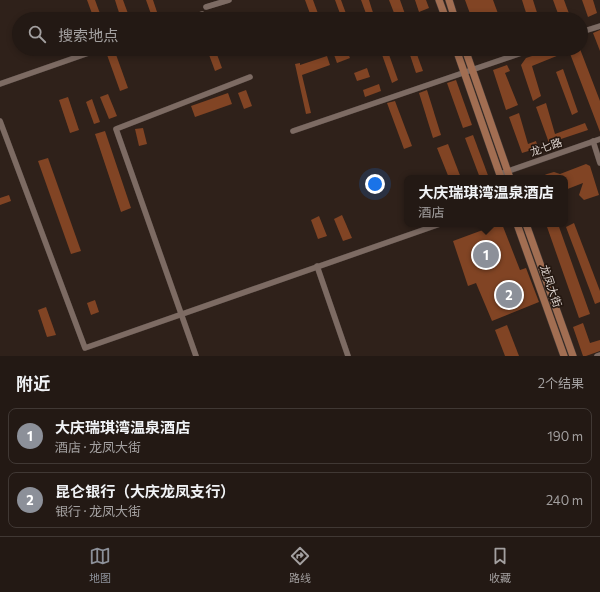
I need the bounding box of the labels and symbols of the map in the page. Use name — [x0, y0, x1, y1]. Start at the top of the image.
street label: 龙七路 — [528, 135, 564, 158]
your location — [365, 174, 385, 194]
pin: 1 — [473, 240, 499, 270]
street label: 龙凤大街 — [538, 263, 565, 309]
pin: 2 — [496, 280, 522, 310]

